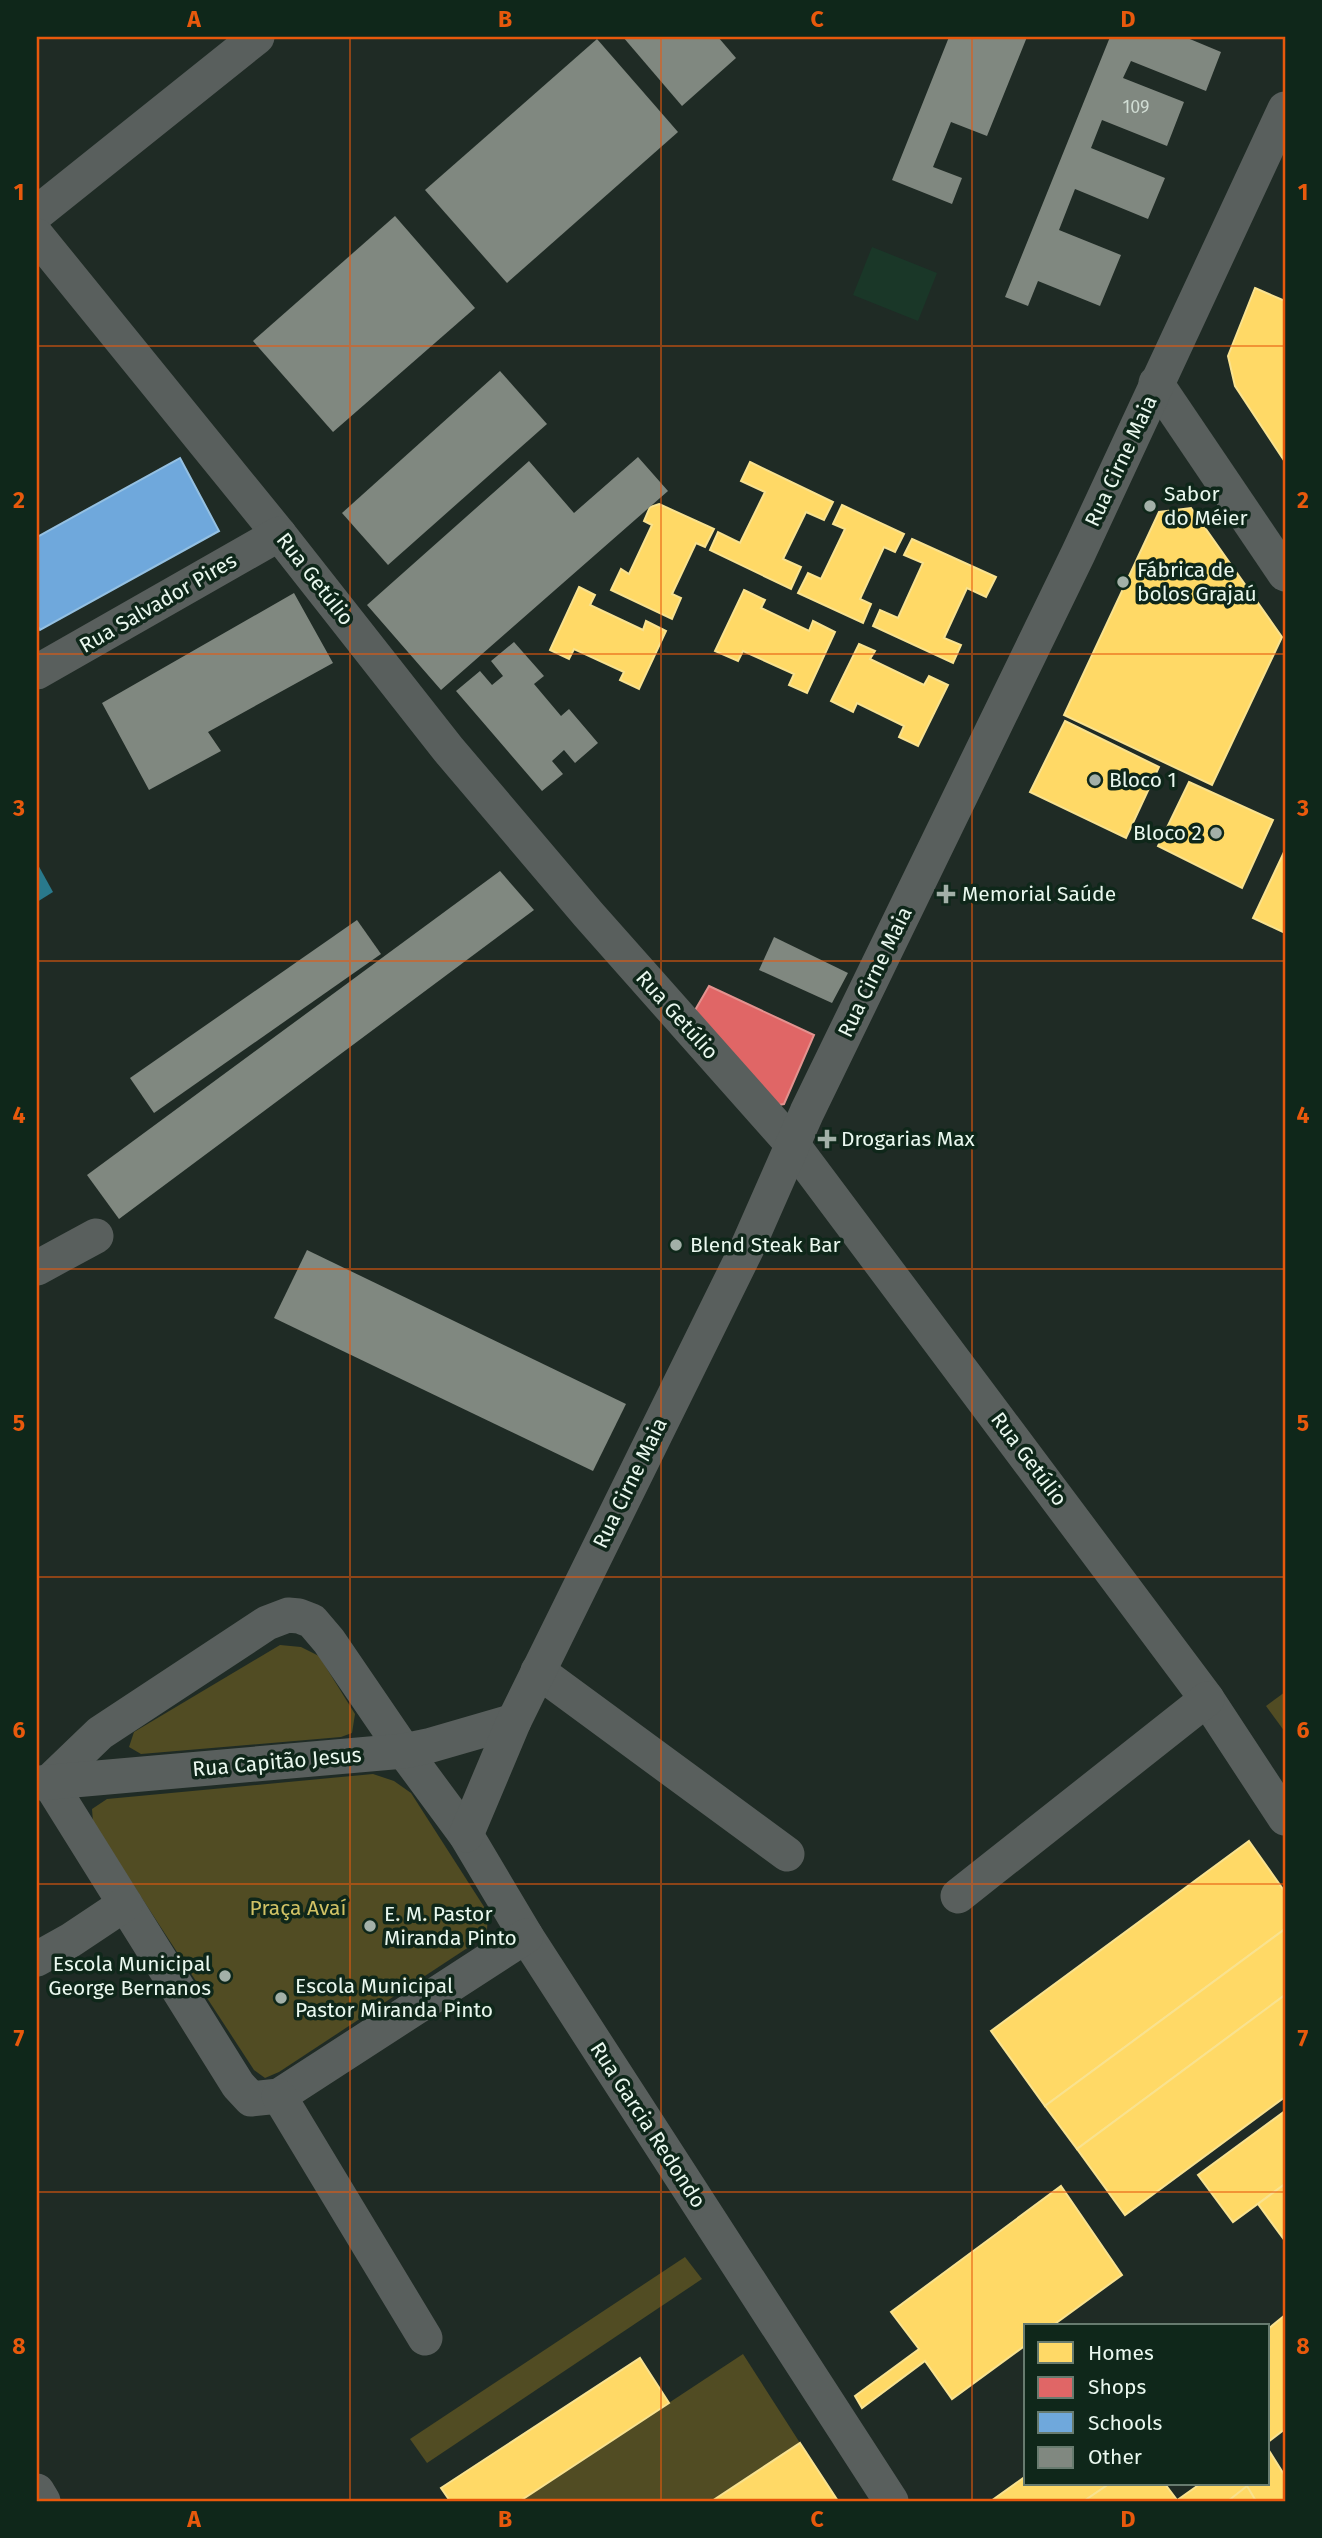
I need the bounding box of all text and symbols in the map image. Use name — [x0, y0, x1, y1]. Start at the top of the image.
text: A — [186, 5, 201, 33]
text: B — [498, 5, 512, 33]
text: C — [810, 5, 824, 33]
text: D — [1121, 5, 1136, 33]
house number: 109 — [1122, 96, 1150, 118]
text: 1 — [14, 178, 24, 206]
text: 1 — [1298, 178, 1308, 206]
street label: Rua Cirne Maia — [1079, 391, 1163, 531]
place label: Sabor do Méier — [1164, 481, 1248, 531]
text: 2 — [13, 486, 25, 514]
text: 2 — [1297, 486, 1309, 514]
marker: Sabor do Méier — [1142, 498, 1158, 514]
street label: Rua Getúlio — [271, 527, 359, 631]
street label: Rua Salvador Pires — [75, 547, 241, 659]
place label: Fábrica de bolos Grajaú — [1137, 557, 1257, 607]
marker: Fábrica de bolos Grajaú — [1115, 574, 1131, 590]
place label: Bloco 1 — [1109, 767, 1177, 793]
marker: Bloco 1 — [1087, 772, 1103, 788]
text: 3 — [12, 794, 25, 822]
text: 3 — [1296, 794, 1309, 822]
place label: Bloco 2 — [1133, 820, 1202, 846]
marker: Bloco 2 — [1208, 825, 1224, 841]
place label: Memorial Saúde — [962, 881, 1116, 907]
marker: Memorial Saúde — [936, 884, 956, 904]
street label: Rua Cirne Maia — [832, 902, 918, 1042]
street label: Rua Getúlio — [630, 965, 724, 1065]
text: 4 — [13, 1101, 26, 1129]
text: 4 — [1297, 1101, 1310, 1129]
place label: Drogarias Max — [841, 1126, 976, 1152]
marker: Drogarias Max — [819, 1131, 835, 1147]
place label: Blend Steak Bar — [690, 1232, 841, 1258]
marker: Blend Steak Bar — [668, 1237, 684, 1253]
street label: Rua Getúlio — [985, 1407, 1073, 1511]
text: 5 — [13, 1409, 25, 1437]
text: 5 — [1297, 1409, 1309, 1437]
street label: Rua Cirne Maia — [587, 1413, 673, 1553]
text: 6 — [13, 1716, 26, 1744]
text: 6 — [1297, 1716, 1310, 1744]
street label: Rua Capitão Jesus — [191, 1742, 363, 1782]
park label: Praça Avaí — [250, 1895, 346, 1921]
place label: E. M. Pastor Miranda Pinto — [384, 1901, 517, 1951]
marker: E. M. Pastor Miranda Pinto — [362, 1918, 378, 1934]
place label: Escola Municipal George Bernanos — [48, 1951, 211, 2001]
marker: Escola Municipal George Bernanos — [217, 1968, 233, 1984]
place label: Escola Municipal Pastor Miranda Pinto — [295, 1973, 493, 2023]
marker: Escola Municipal Pastor Miranda Pinto — [273, 1990, 289, 2006]
text: 7 — [14, 2024, 25, 2052]
text: 7 — [1298, 2024, 1309, 2052]
street label: Rua Garcia Redondo — [585, 2037, 711, 2213]
legend — [1024, 2324, 1270, 2486]
text: 8 — [12, 2332, 26, 2360]
text: 8 — [1296, 2332, 1310, 2360]
text: Homes — [1088, 2340, 1154, 2366]
text: Shops — [1088, 2374, 1146, 2400]
text: Schools — [1088, 2410, 1162, 2436]
text: Other — [1088, 2444, 1142, 2470]
text: A — [186, 2505, 201, 2533]
text: B — [498, 2505, 512, 2533]
text: C — [810, 2505, 824, 2533]
text: D — [1121, 2505, 1136, 2533]

